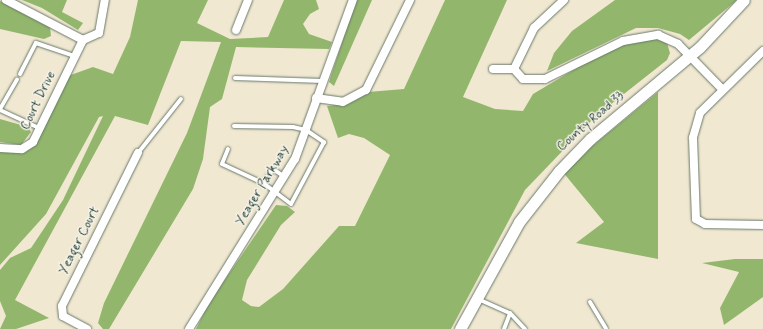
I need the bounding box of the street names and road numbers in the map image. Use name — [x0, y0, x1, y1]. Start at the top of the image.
street label: Court Drive — [18, 69, 60, 133]
street label: County Road 33 — [554, 89, 628, 155]
street label: Yeager Parkway — [233, 143, 293, 229]
street label: Yeager Court — [56, 204, 104, 278]

